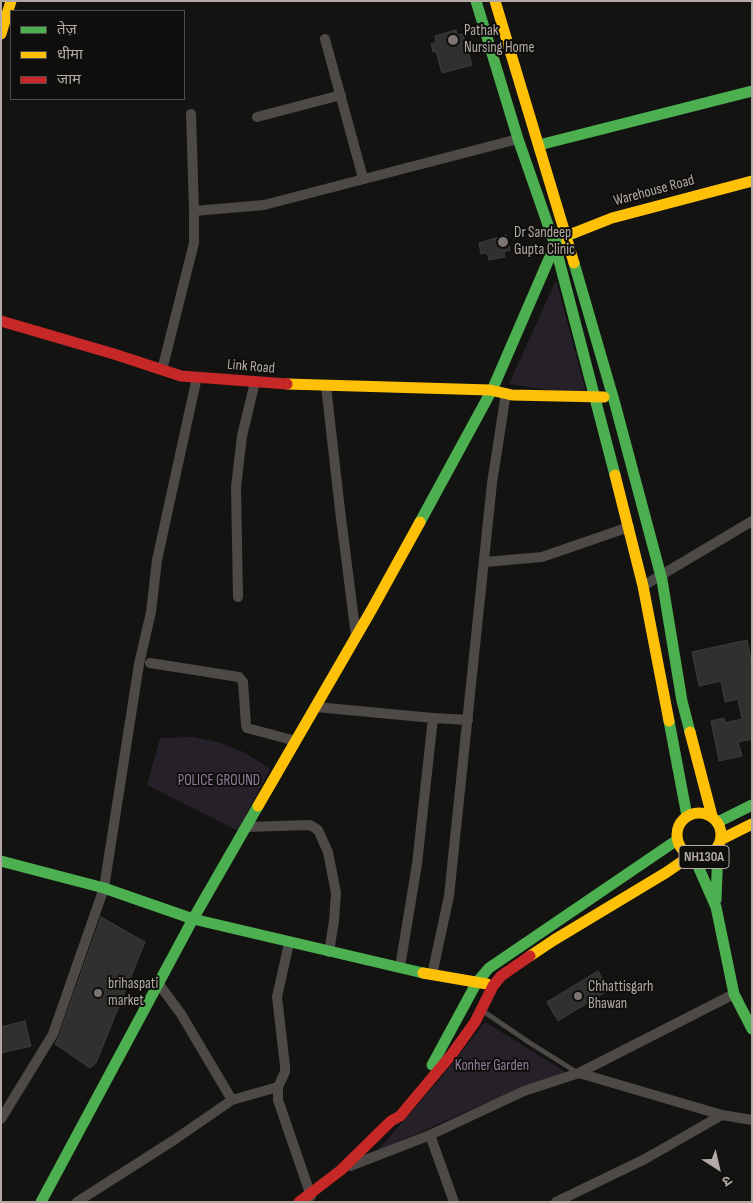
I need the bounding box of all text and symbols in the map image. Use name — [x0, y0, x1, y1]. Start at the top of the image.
legend — [10, 10, 185, 100]
text: तेज़ — [57, 20, 77, 39]
place label: Pathak Nursing Home — [464, 22, 534, 57]
marker: Pathak Nursing Home — [446, 33, 460, 47]
text: धीमा — [57, 45, 83, 64]
text: जाम — [57, 70, 81, 89]
street label: Warehouse Road — [612, 172, 696, 210]
place label: Dr Sandeep Gupta Clinic — [514, 224, 575, 259]
marker: Dr Sandeep Gupta Clinic — [496, 235, 510, 249]
street label: Link Road — [226, 356, 276, 378]
park label: POLICE GROUND — [178, 772, 260, 790]
road number: NH130A — [679, 846, 729, 869]
place label: brihaspati market — [108, 975, 158, 1010]
place label: Chhattisgarh Bhawan — [588, 978, 653, 1013]
marker: brihaspati market — [92, 987, 104, 999]
marker: Chhattisgarh Bhawan — [572, 990, 584, 1002]
park label: Konher Garden — [455, 1057, 529, 1075]
north arrow — [693, 1143, 743, 1193]
text: उ — [719, 1171, 735, 1190]

